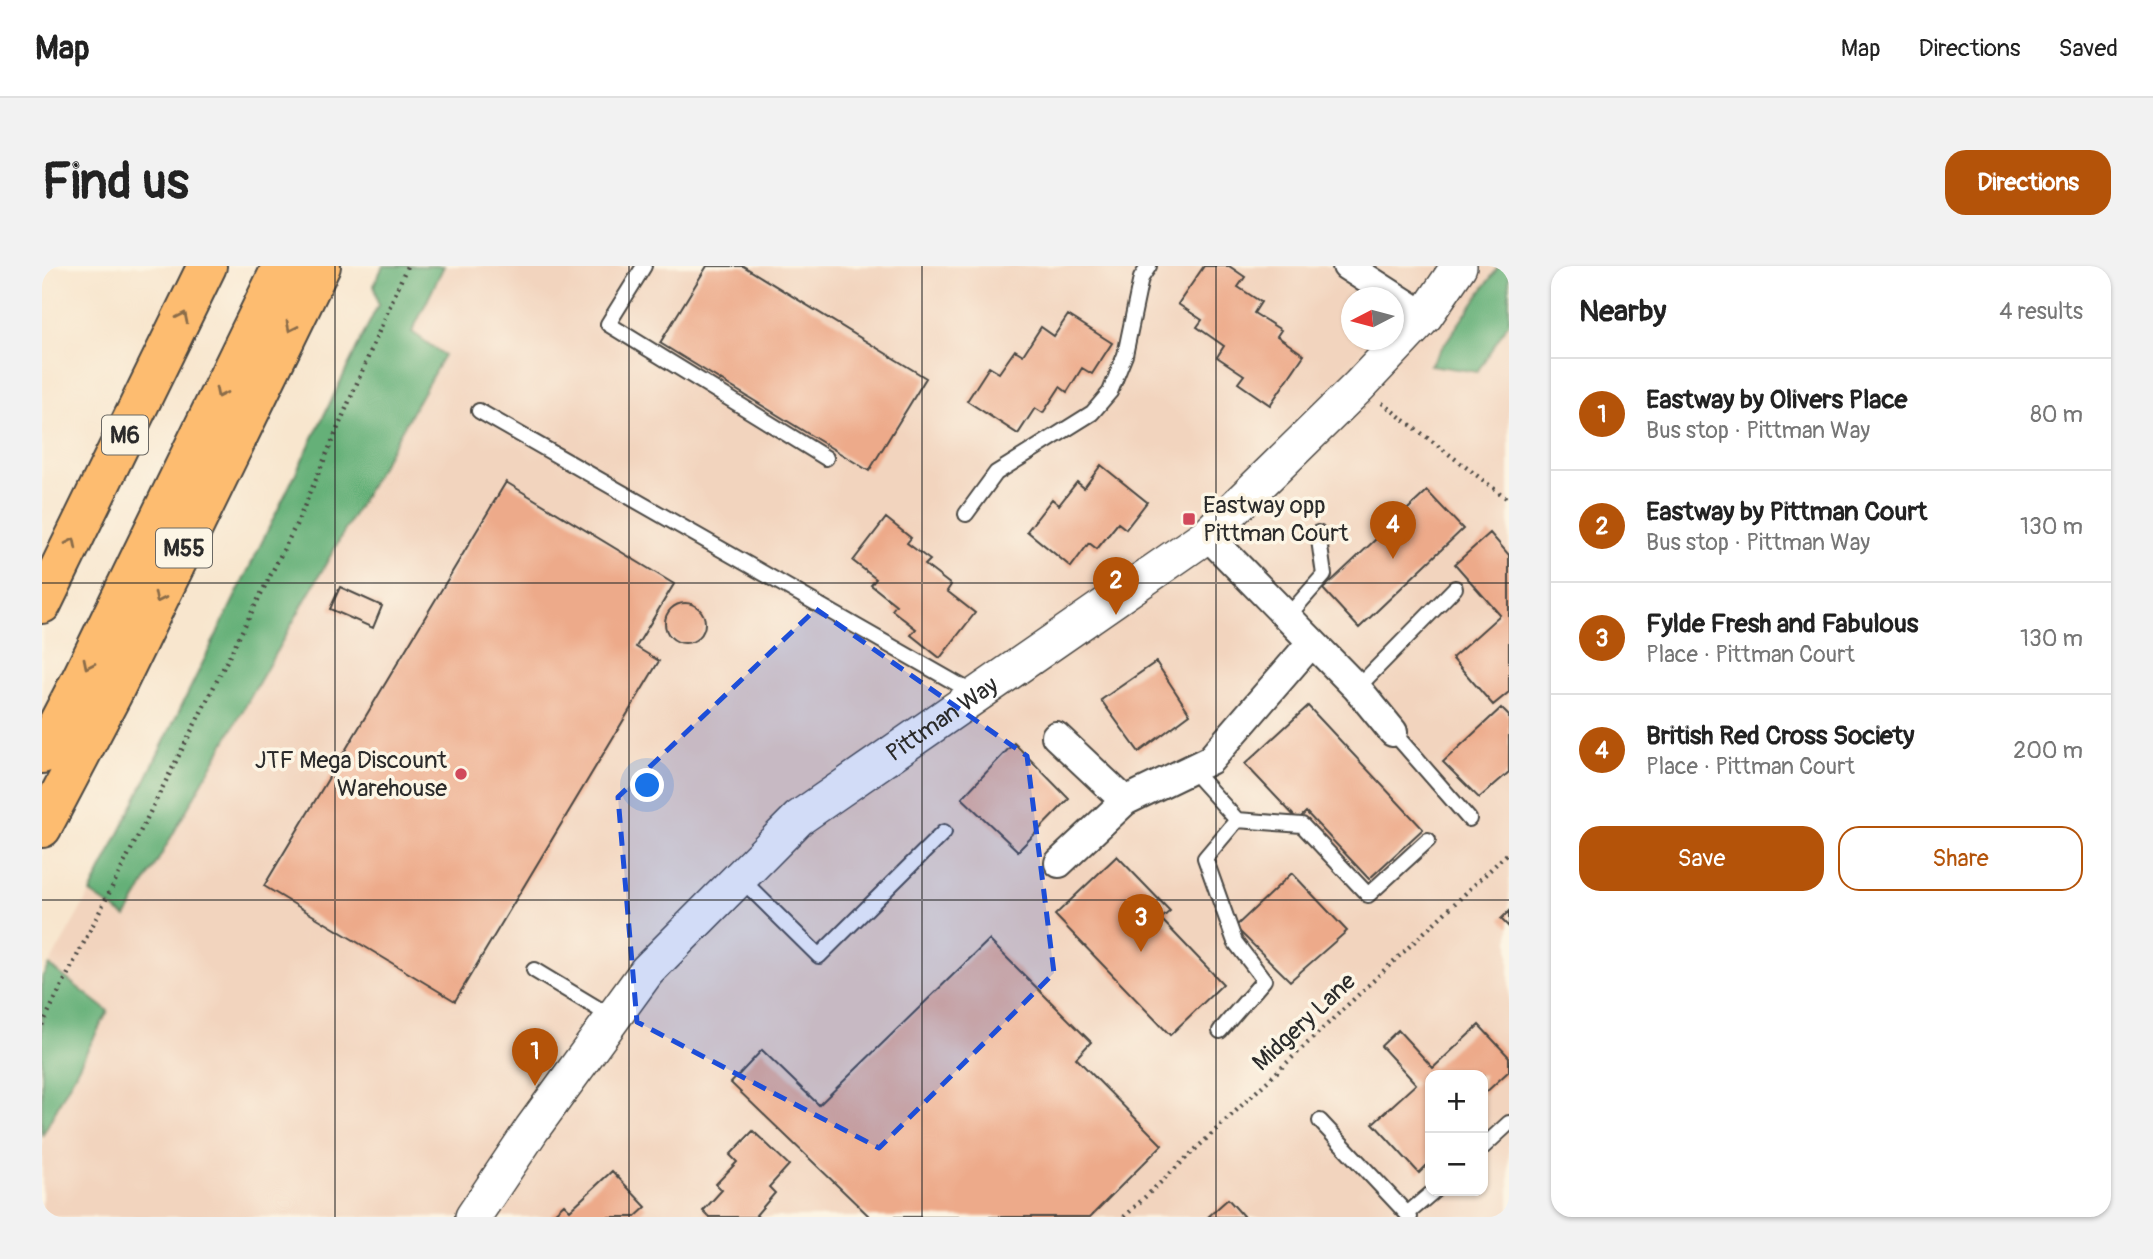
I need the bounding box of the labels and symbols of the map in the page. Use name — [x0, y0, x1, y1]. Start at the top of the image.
north arrow — [1341, 287, 1404, 350]
one-way arrow — [174, 312, 188, 324]
one-way arrow — [286, 320, 300, 332]
one-way arrow — [214, 386, 228, 399]
road number: M6 — [102, 416, 148, 454]
place label: Eastway opp Pittman Court — [1203, 491, 1349, 548]
pin: 4 — [1370, 501, 1416, 559]
marker: Eastway opp Pittman Court — [1181, 511, 1197, 527]
road number: M55 — [156, 528, 212, 568]
one-way arrow — [64, 538, 78, 550]
pin: 2 — [1093, 557, 1139, 615]
one-way arrow — [154, 591, 168, 603]
one-way arrow — [83, 657, 97, 669]
street label: Pittman Way — [881, 670, 1003, 768]
place label: JTF Mega Discount Warehouse — [255, 746, 447, 803]
marker: JTF Mega Discount Warehouse — [453, 766, 469, 782]
your location — [630, 768, 664, 802]
pin: 3 — [1118, 894, 1164, 952]
street label: Midgery Lane — [1246, 967, 1362, 1077]
pin: 1 — [512, 1028, 558, 1086]

